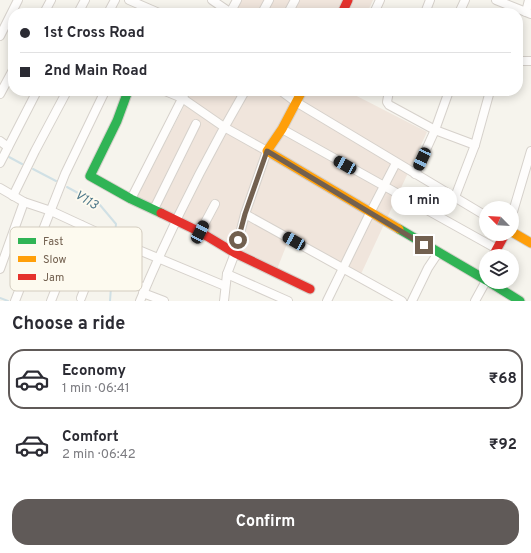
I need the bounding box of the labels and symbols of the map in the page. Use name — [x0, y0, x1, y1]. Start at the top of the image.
car — [411, 146, 433, 172]
car — [332, 154, 358, 176]
callout: 1 min — [391, 187, 457, 215]
water label: V113 — [71, 188, 101, 214]
north arrow — [479, 201, 519, 241]
car — [189, 219, 211, 245]
legend — [10, 227, 142, 291]
car — [281, 230, 307, 252]
route start — [229, 231, 247, 249]
text: Fast — [43, 235, 63, 249]
route end — [415, 236, 433, 254]
text: Slow — [43, 253, 66, 267]
text: Jam — [43, 271, 64, 285]

